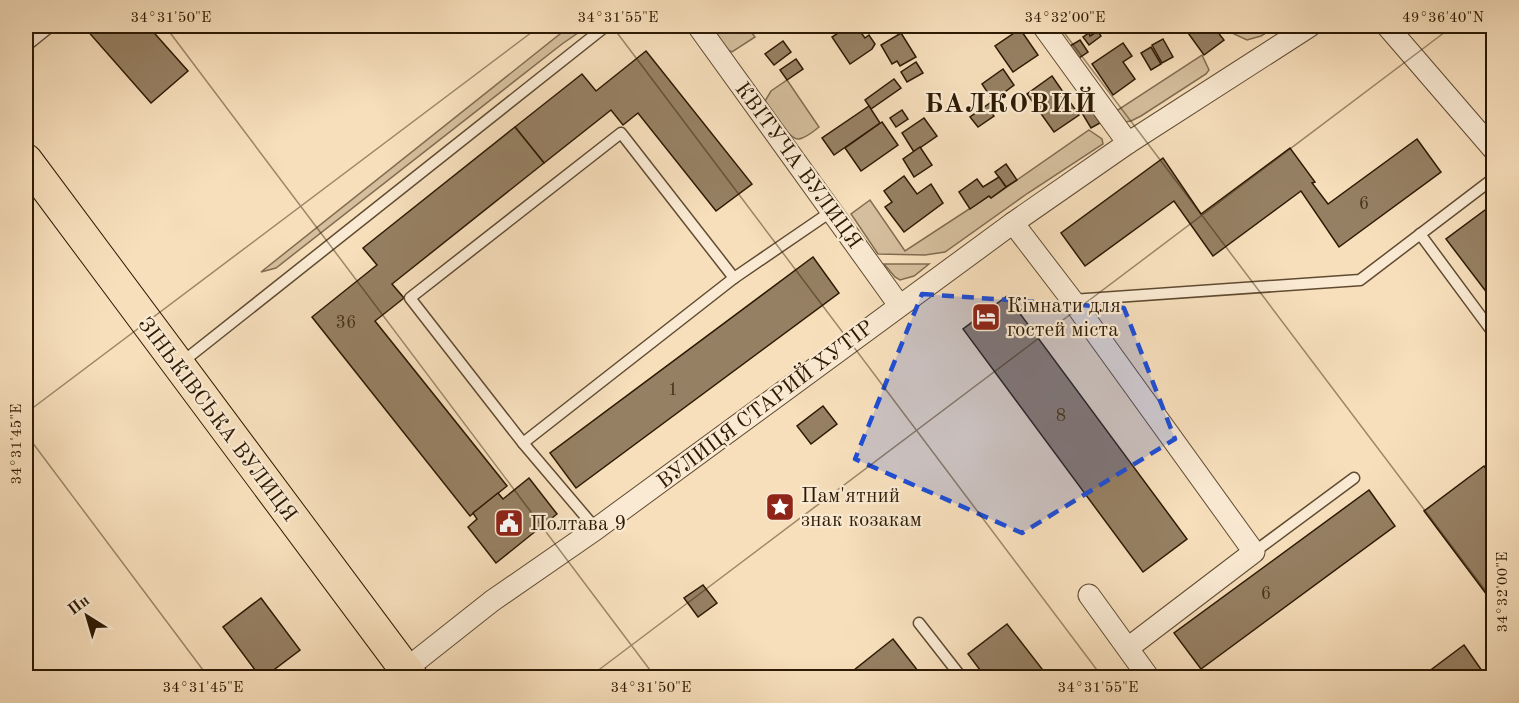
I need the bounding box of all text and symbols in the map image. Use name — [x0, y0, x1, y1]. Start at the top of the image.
text: 34°31'50"E — [131, 11, 211, 26]
text: 34°31'55"E — [578, 11, 658, 26]
text: 34°32'00"E — [1025, 11, 1105, 26]
text: 49°36'40"N — [1402, 11, 1484, 26]
street label: КВІТУЧА ВУЛИЦЯ — [731, 79, 865, 253]
district label: БАЛКОВИЙ — [924, 86, 1098, 118]
house number: 6 — [1359, 195, 1369, 213]
place label: Кімнати для гостей міста — [1007, 296, 1121, 341]
hotel icon: Кімнати для гостей міста — [970, 301, 1002, 333]
street label: ВУЛИЦЯ СТАРИЙ ХУТІР — [651, 313, 878, 493]
street label: ЗІНЬКІВСЬКА ВУЛИЦЯ — [133, 314, 300, 526]
house number: 36 — [336, 314, 356, 332]
house number: 1 — [668, 381, 678, 399]
text: 34°31'45"E — [10, 404, 25, 484]
house number: 8 — [1056, 407, 1066, 425]
place label: Пам'ятний знак козакам — [801, 486, 922, 531]
place icon: Пам'ятний знак козакам — [764, 491, 796, 523]
public building icon: Полтава 9 — [493, 507, 525, 539]
place label: Полтава 9 — [530, 514, 626, 535]
text: 34°32'00"E — [1496, 552, 1511, 632]
house number: 6 — [1261, 585, 1271, 603]
north arrow — [57, 586, 117, 646]
text: Пн — [66, 593, 93, 619]
text: 34°31'45"E — [163, 681, 243, 696]
text: 34°31'50"E — [611, 681, 691, 696]
text: 34°31'55"E — [1058, 681, 1138, 696]

